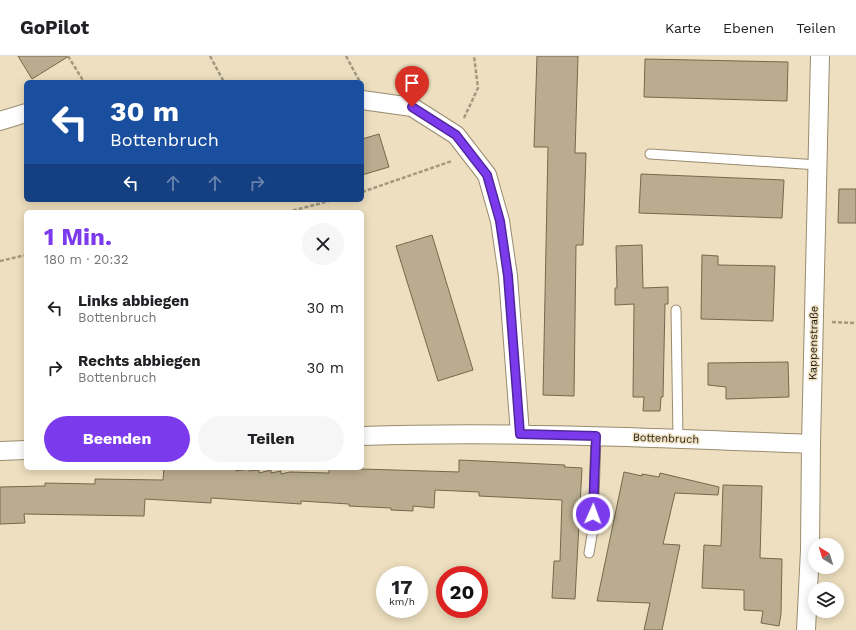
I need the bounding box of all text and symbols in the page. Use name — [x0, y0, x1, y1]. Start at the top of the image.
text: GoPilot — [20, 16, 89, 39]
text: Karte — [665, 20, 701, 36]
text: Ebenen — [723, 20, 774, 36]
text: Teilen — [796, 20, 836, 36]
pin — [395, 66, 429, 107]
icon: arrive — [401, 72, 423, 94]
text: 30 m — [110, 95, 179, 128]
icon: left — [44, 96, 96, 148]
text: Bottenbruch — [110, 129, 219, 150]
icon: left — [120, 172, 142, 194]
icon: ahead — [162, 172, 184, 194]
icon: ahead — [204, 172, 226, 194]
icon: right — [246, 172, 268, 194]
text: 1 Min. — [44, 223, 112, 251]
button: close — [302, 223, 344, 265]
text: 180 m · 20:32 — [44, 252, 128, 267]
text: Links abbiegen — [78, 292, 189, 310]
icon: left — [44, 297, 66, 319]
text: 30 m — [307, 299, 344, 317]
street label: Kappenstraße — [806, 306, 821, 380]
text: Bottenbruch — [78, 310, 157, 325]
text: Rechts abbiegen — [78, 352, 200, 370]
icon: right — [44, 357, 66, 379]
text: 30 m — [307, 359, 344, 377]
text: Bottenbruch — [78, 370, 157, 385]
button: Beenden — [44, 416, 190, 462]
button: Teilen — [198, 416, 344, 462]
street label: Bottenbruch — [633, 431, 699, 446]
position arrow — [572, 493, 614, 535]
north arrow — [808, 538, 844, 574]
map controls — [808, 538, 844, 618]
speed limit sign: 20 — [436, 566, 488, 618]
text: 17 — [392, 575, 412, 599]
button: layers — [808, 582, 844, 618]
text: km/h — [389, 596, 415, 607]

